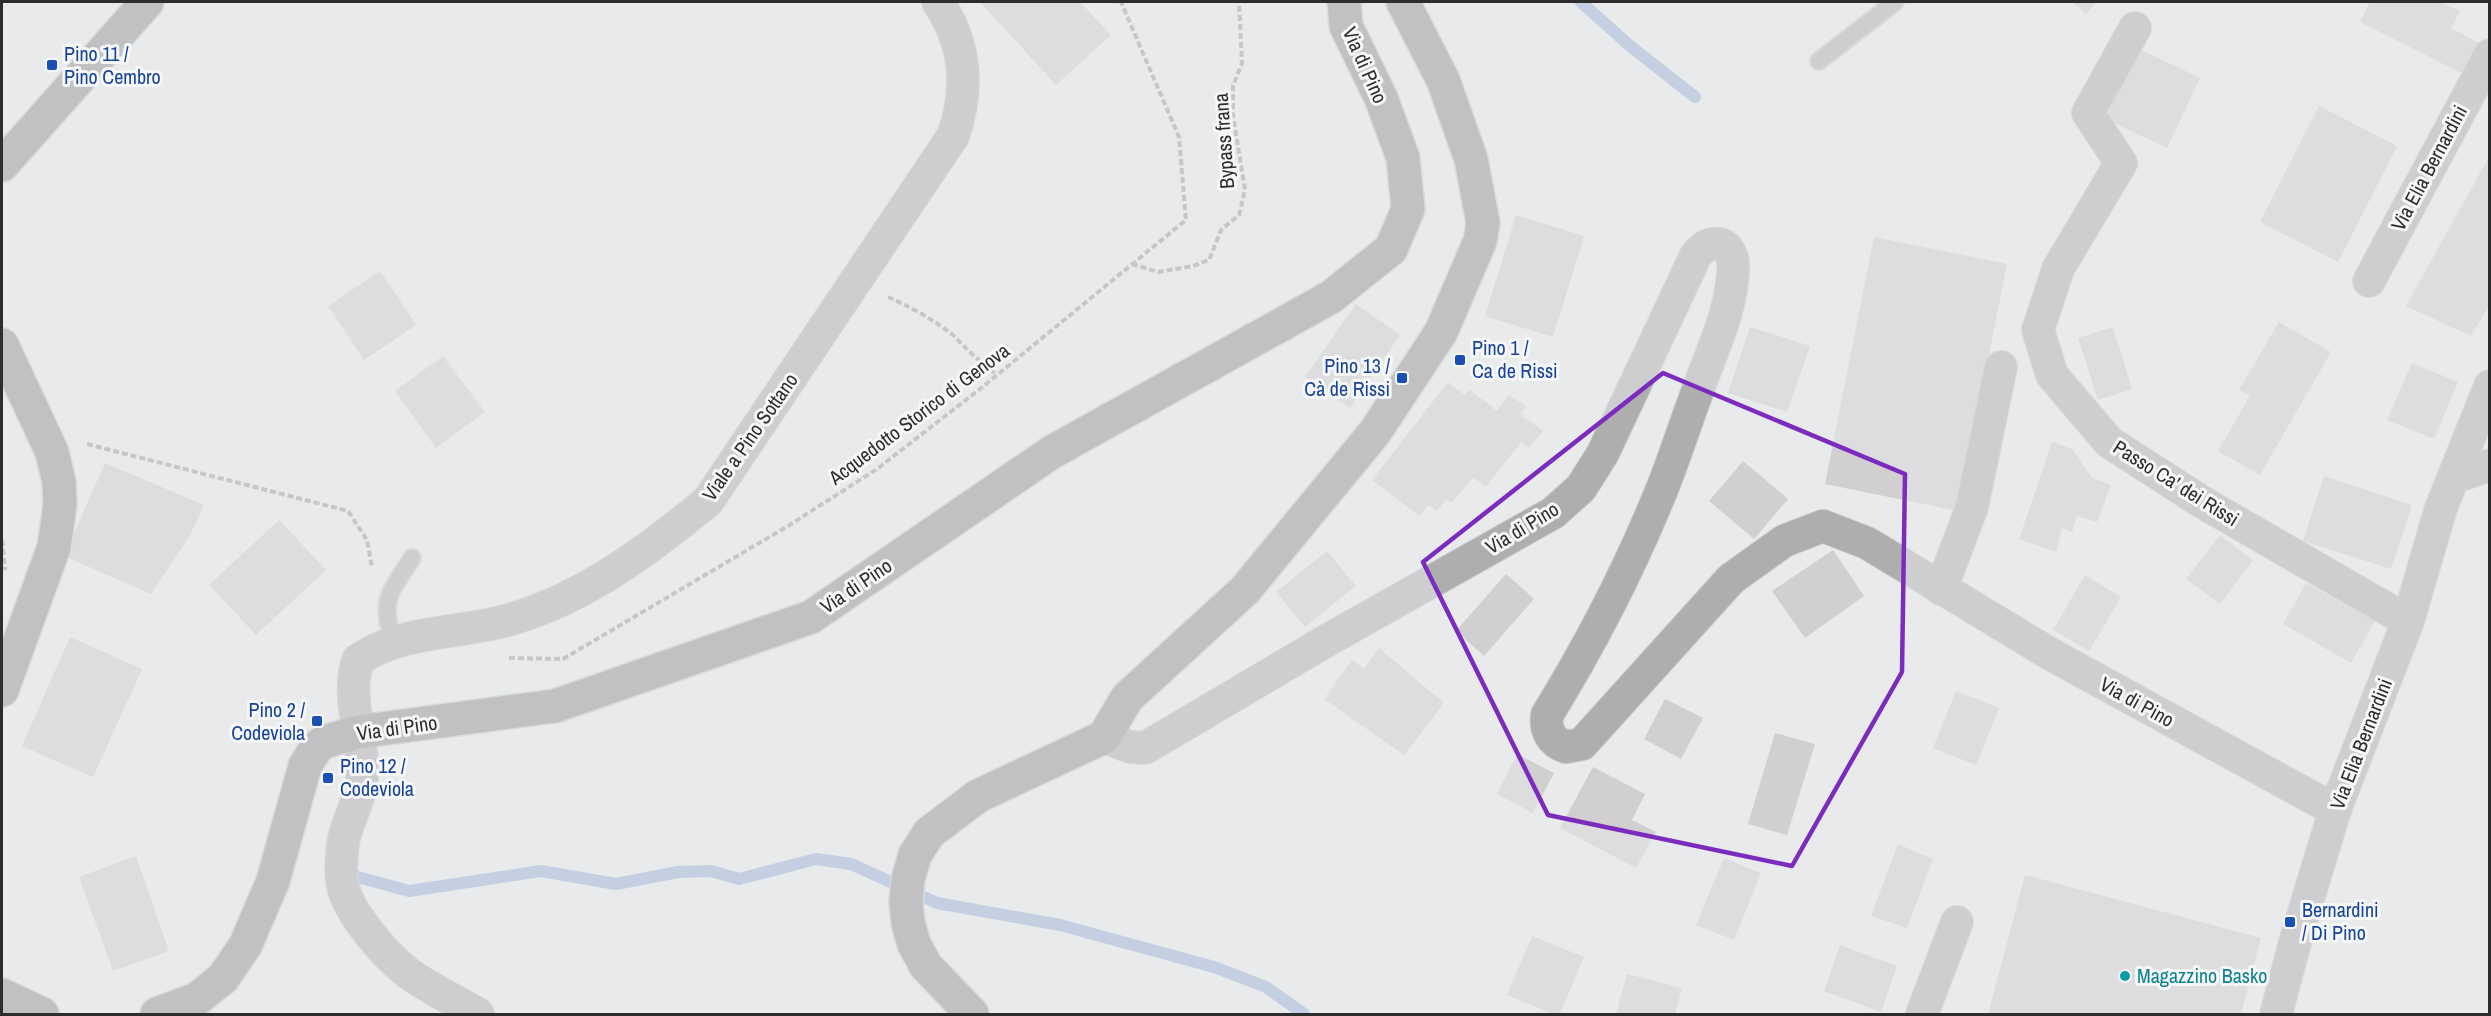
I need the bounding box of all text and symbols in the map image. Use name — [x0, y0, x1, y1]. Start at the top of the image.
street label: Via di Pino — [1337, 22, 1394, 107]
place label: Pino 11 / Pino Cembro — [64, 40, 161, 90]
marker: Pino 11 / Pino Cembro — [45, 58, 59, 72]
street label: Bypass frana — [1207, 92, 1240, 190]
street label: Via Elia Bernardini — [2384, 100, 2473, 235]
place label: Pino 1 / Ca de Rissi — [1472, 334, 1558, 384]
street label: Acquedotto Storico di Genova — [822, 337, 1015, 491]
place label: Pino 13 / Cà de Rissi — [1304, 352, 1390, 402]
marker: Pino 1 / Ca de Rissi — [1453, 353, 1467, 367]
street label: Viale a Pino Sottano — [695, 367, 804, 506]
marker: Pino 13 / Cà de Rissi — [1395, 371, 1409, 385]
street label: Passo Ca' dei Rissi — [2108, 433, 2244, 532]
street label: Via di Pino — [1480, 495, 1563, 560]
street label: Via di Pino — [815, 552, 897, 619]
street label: Via di Pino — [2095, 670, 2179, 733]
street label: Via Elia Bernardini — [2323, 674, 2398, 813]
place label: Pino 2 / Codeviola — [231, 696, 305, 746]
street label: Via di Pino — [355, 709, 439, 747]
marker: Pino 2 / Codeviola — [310, 714, 324, 728]
place label: Pino 12 / Codeviola — [340, 752, 414, 802]
marker: Pino 12 / Codeviola — [321, 771, 335, 785]
place label: Bernardini / Di Pino — [2302, 896, 2379, 946]
marker: Bernardini / Di Pino — [2283, 915, 2297, 929]
place label: Magazzino Basko — [2137, 962, 2267, 989]
marker: Magazzino Basko — [2118, 969, 2132, 983]

